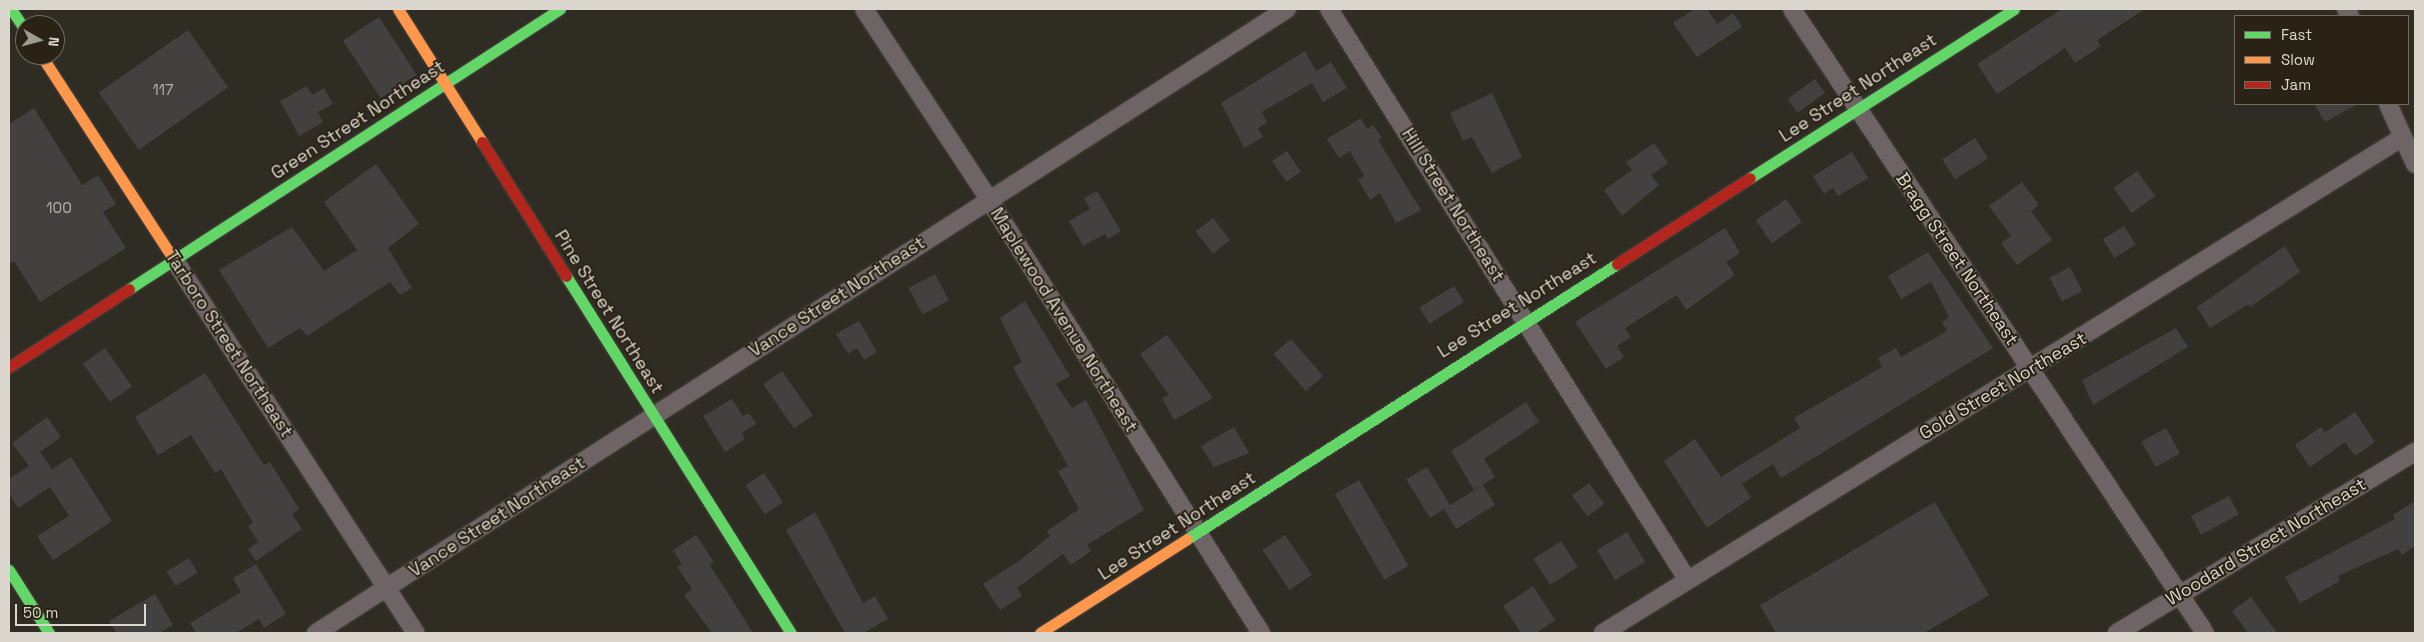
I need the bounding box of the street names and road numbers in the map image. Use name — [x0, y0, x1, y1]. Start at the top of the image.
street label: Lee Street Northeast — [1775, 29, 1941, 147]
street label: Green Street Northeast — [267, 56, 449, 184]
street label: Hill Street Northeast — [1397, 124, 1509, 286]
street label: Bragg Street Northeast — [1891, 169, 2023, 349]
street label: Maplewood Avenue Northeast — [986, 204, 1142, 436]
street label: Pine Street Northeast — [550, 226, 668, 398]
street label: Vance Street Northeast — [745, 232, 929, 362]
street label: Tarboro Street Northeast — [160, 247, 298, 441]
street label: Lee Street Northeast — [1434, 247, 1600, 363]
street label: Gold Street Northeast — [1916, 328, 2090, 444]
street label: Vance Street Northeast — [405, 452, 589, 582]
street label: Lee Street Northeast — [1094, 467, 1260, 585]
street label: Woodard Street Northeast — [2162, 474, 2370, 610]

